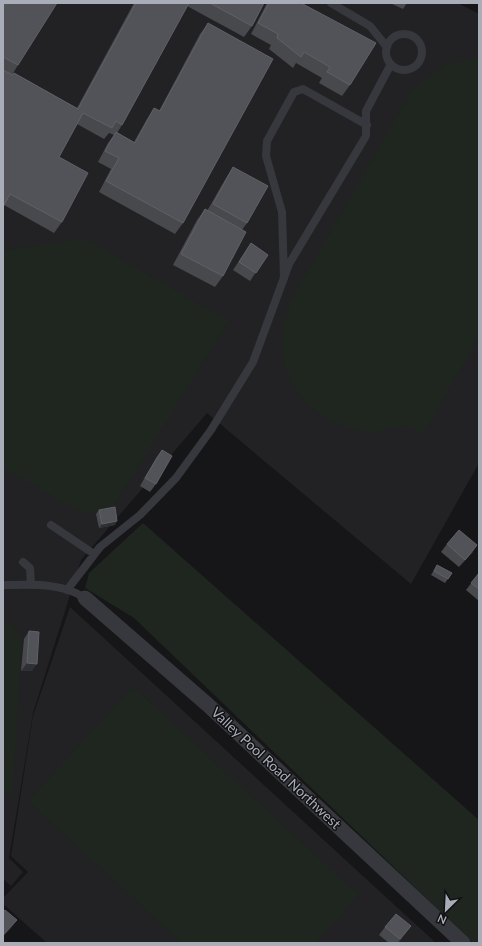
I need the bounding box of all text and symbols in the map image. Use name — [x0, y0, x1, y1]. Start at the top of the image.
street label: Valley Pool Road Northwest — [208, 703, 345, 832]
north arrow — [426, 890, 466, 930]
text: N — [435, 912, 448, 927]

